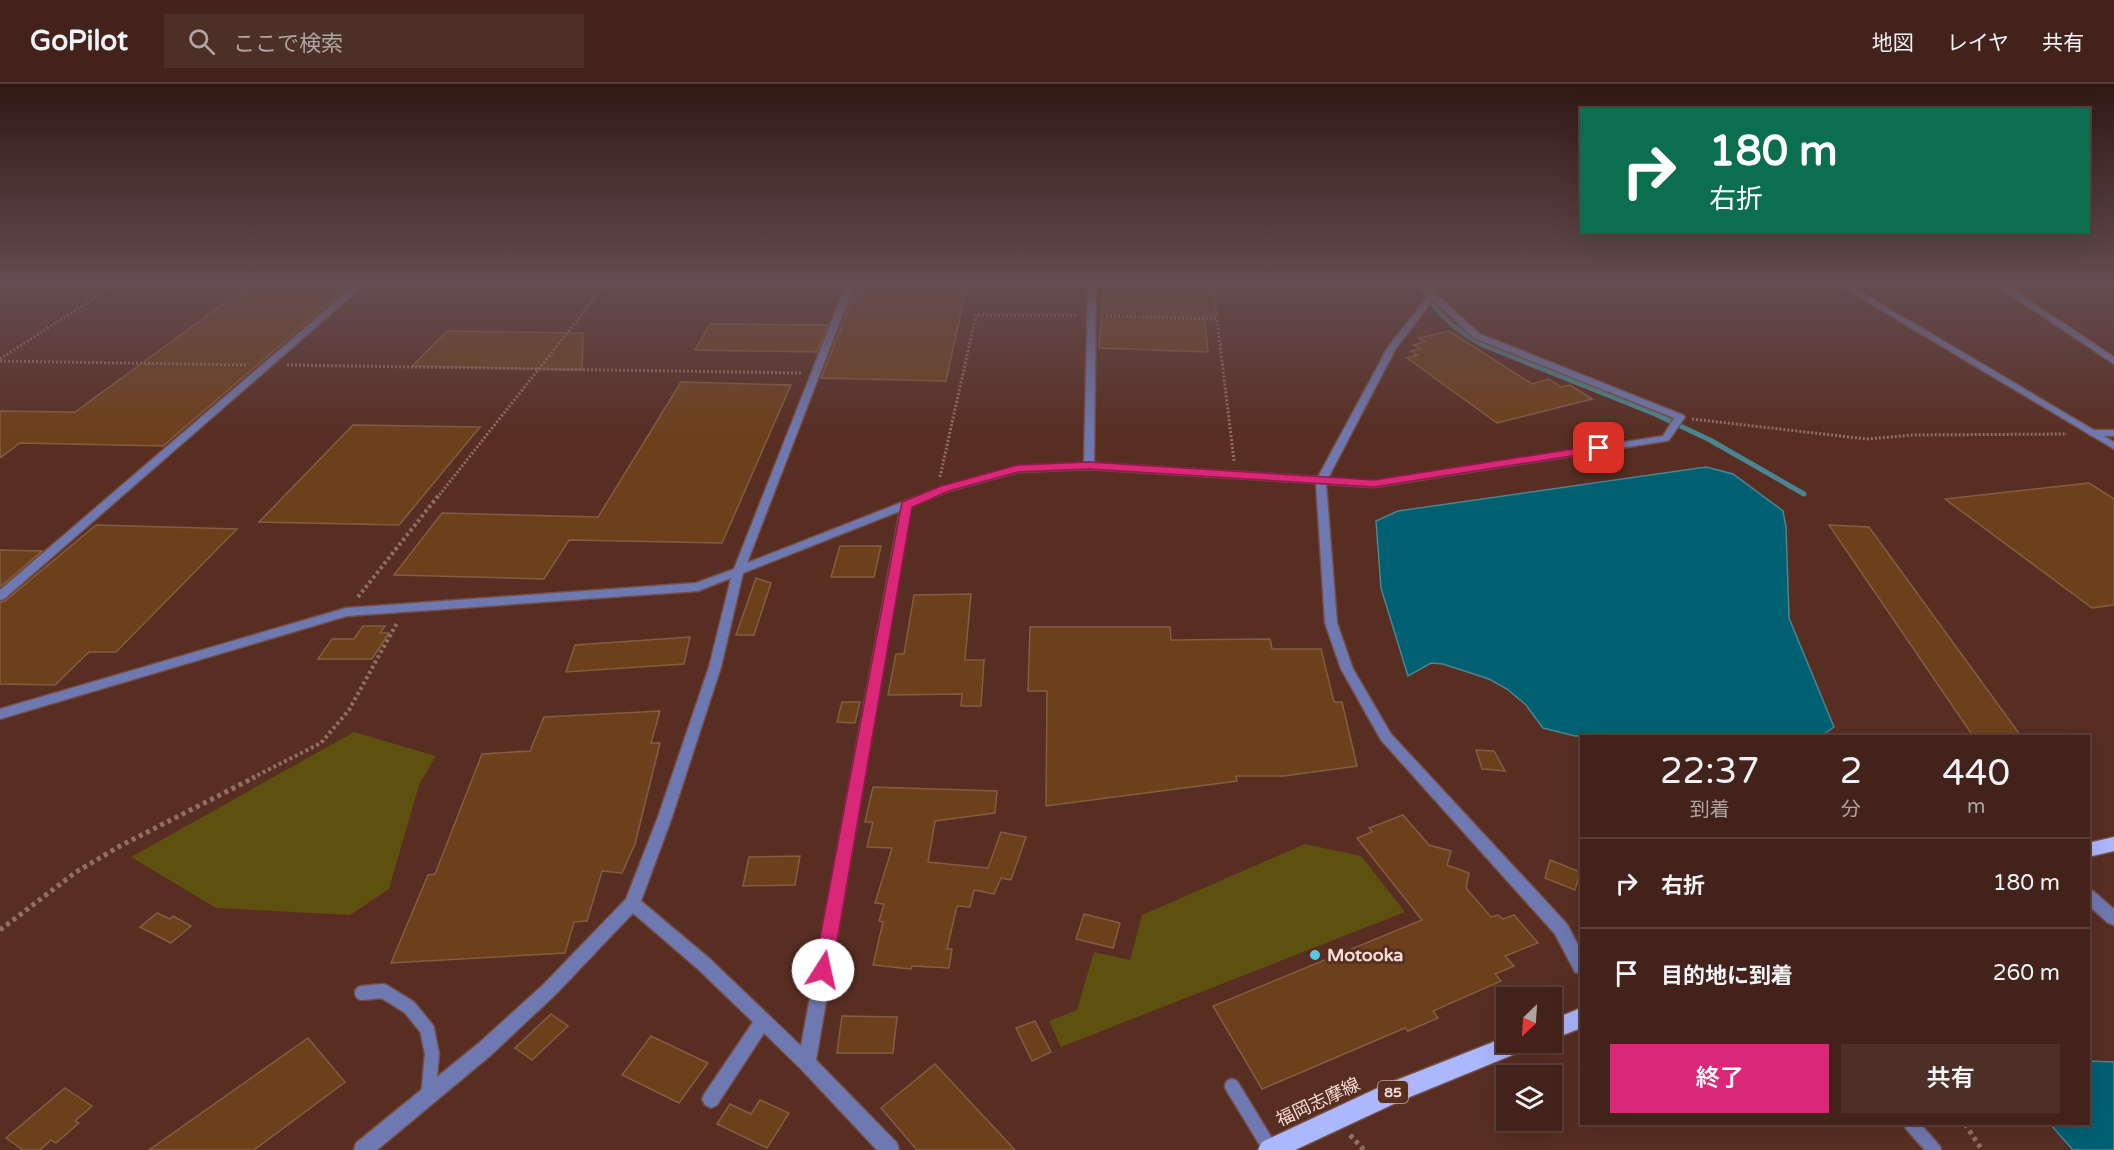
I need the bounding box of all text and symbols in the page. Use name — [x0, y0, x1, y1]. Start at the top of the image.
search box — [164, 14, 584, 68]
text: GoPilot — [30, 24, 128, 58]
icon: search — [185, 25, 218, 58]
text: ここで検索 — [233, 31, 343, 57]
text: 地図 — [1872, 31, 1914, 56]
text: レイヤ — [1947, 31, 2009, 56]
text: 共有 — [2042, 31, 2084, 56]
text: 180 m — [1709, 126, 1838, 177]
icon: right — [1610, 132, 1688, 210]
text: 右折 — [1709, 183, 1763, 216]
pin — [1573, 422, 1624, 473]
icon: arrive — [1582, 431, 1615, 464]
text: 22:37 — [1660, 750, 1760, 793]
text: 2 — [1840, 750, 1862, 793]
text: 440 — [1942, 752, 2010, 795]
text: m — [1967, 795, 1985, 819]
text: 到着 — [1690, 798, 1730, 822]
text: 分 — [1841, 798, 1861, 822]
icon: right — [1610, 867, 1643, 900]
text: 180 m — [1993, 870, 2060, 896]
text: 右折 — [1661, 873, 1705, 899]
position arrow — [791, 938, 855, 1002]
place label: Motooka — [1327, 944, 1403, 966]
marker: Motooka — [1308, 948, 1322, 962]
icon: arrive — [1610, 957, 1643, 990]
text: 260 m — [1993, 960, 2060, 986]
text: 目的地に到着 — [1661, 963, 1793, 989]
north arrow — [1496, 987, 1562, 1053]
map controls — [1496, 987, 1562, 1131]
button: 終了 — [1610, 1044, 1829, 1113]
button: 共有 — [1841, 1044, 2060, 1113]
button: layers — [1496, 1065, 1562, 1131]
street label: 福岡志摩線 — [1273, 1073, 1363, 1131]
road number: 85 — [1378, 1081, 1408, 1103]

